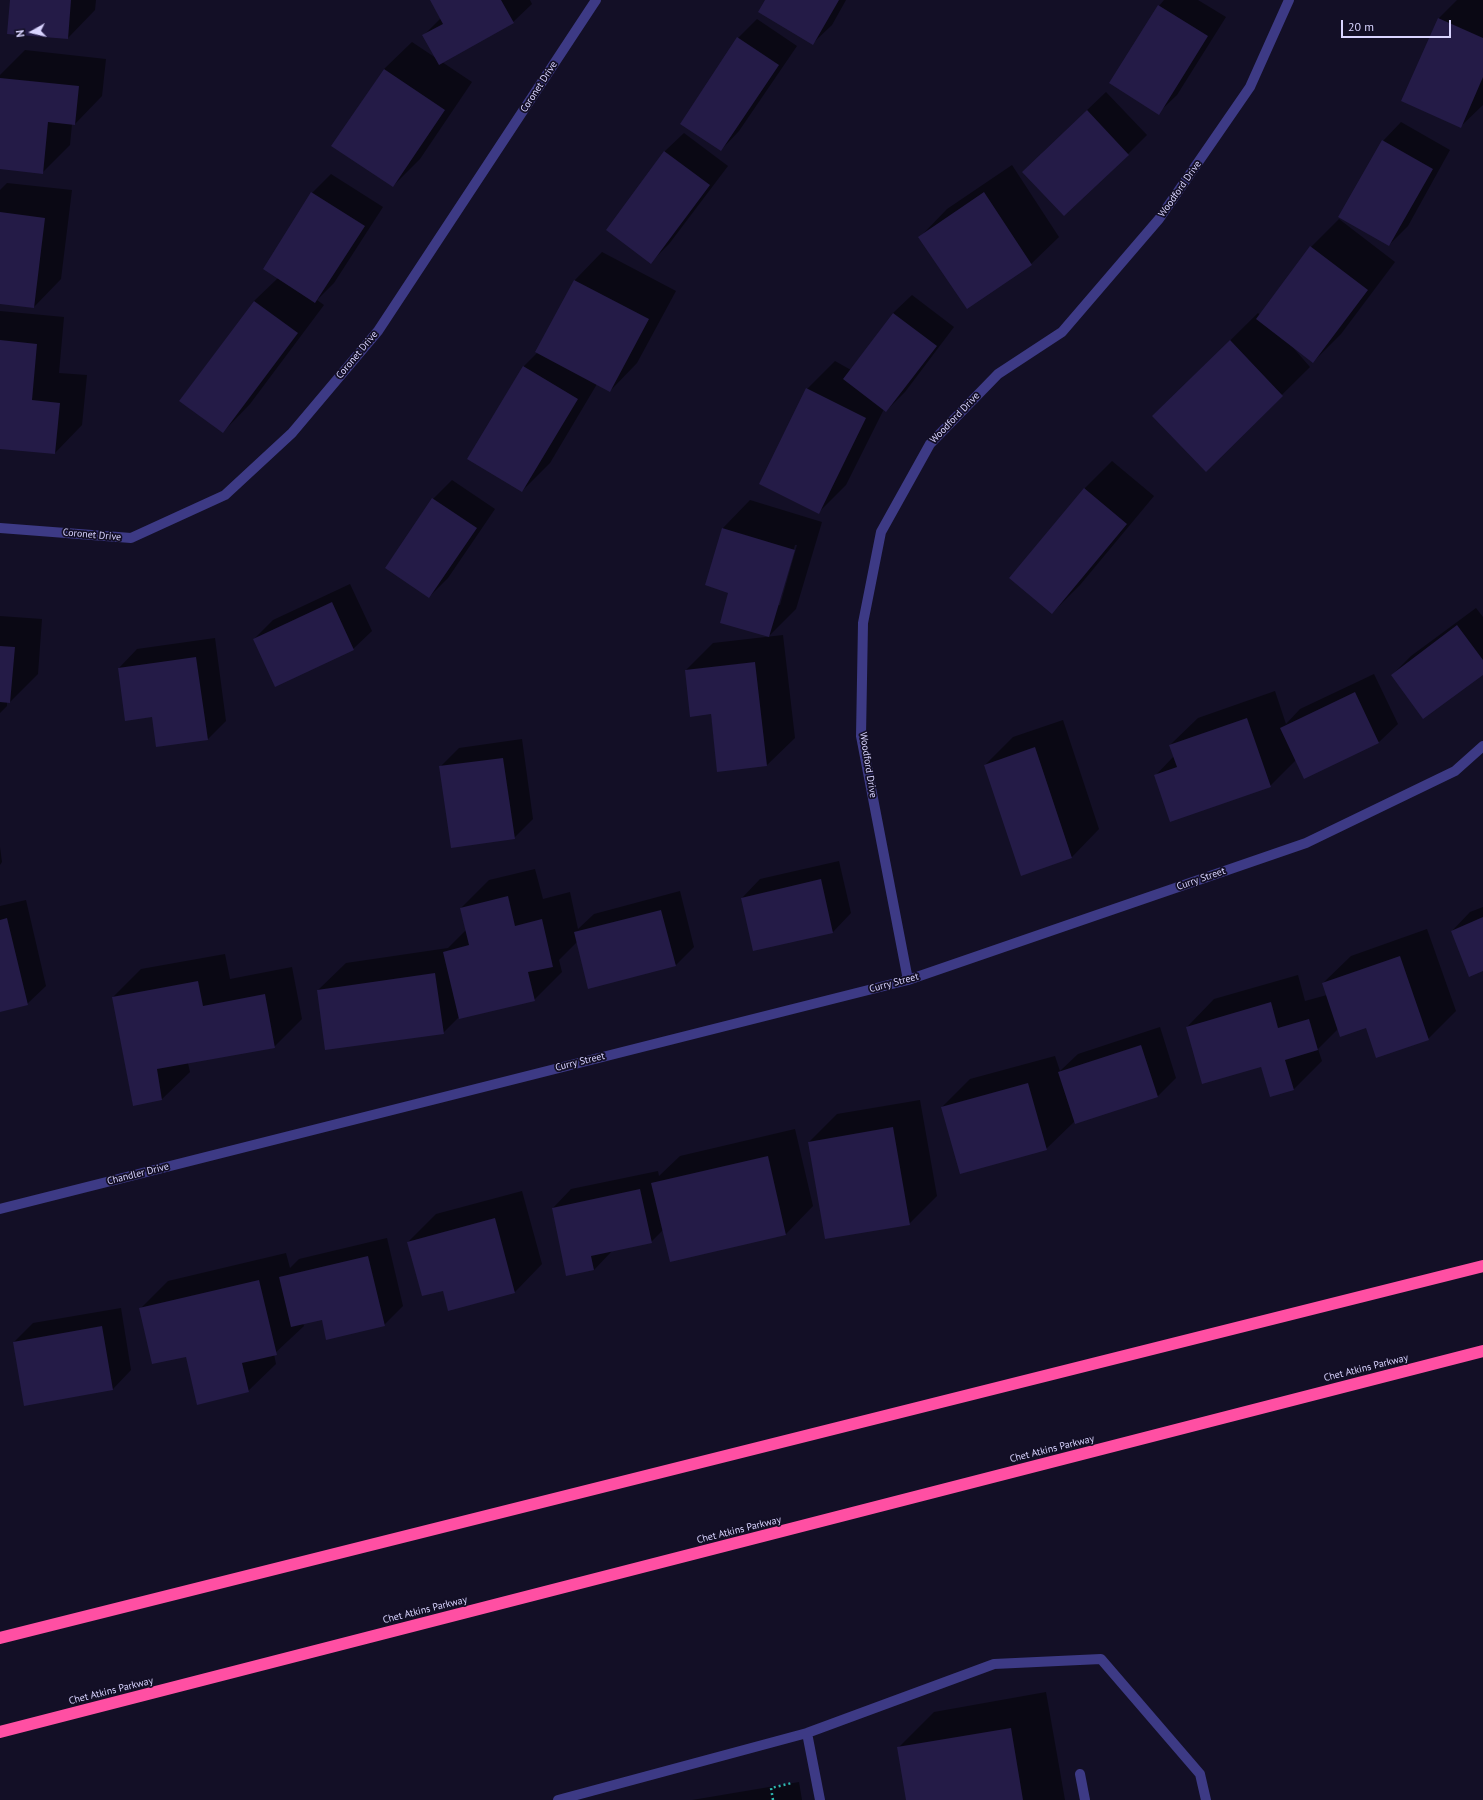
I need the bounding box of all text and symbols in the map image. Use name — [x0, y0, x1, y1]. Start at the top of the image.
north arrow — [12, 12, 52, 52]
scale bar — [1343, 12, 1453, 38]
text: 20 m — [1348, 19, 1374, 34]
text: N — [13, 29, 28, 38]
street label: Coronet Drive — [518, 59, 560, 115]
street label: Woodford Drive — [1156, 158, 1204, 220]
street label: Coronet Drive — [334, 329, 380, 381]
street label: Woodford Drive — [928, 390, 982, 446]
street label: Coronet Drive — [62, 526, 122, 544]
street label: Woodford Drive — [857, 731, 879, 799]
street label: Curry Street — [1175, 865, 1227, 893]
street label: Curry Street — [868, 971, 920, 995]
street label: Curry Street — [554, 1050, 606, 1074]
street label: Chandler Drive — [106, 1161, 170, 1187]
street label: Chet Atkins Parkway — [1323, 1352, 1409, 1384]
street label: Chet Atkins Parkway — [1009, 1433, 1095, 1465]
street label: Chet Atkins Parkway — [696, 1514, 782, 1546]
street label: Chet Atkins Parkway — [382, 1594, 468, 1626]
street label: Chet Atkins Parkway — [68, 1675, 154, 1707]

